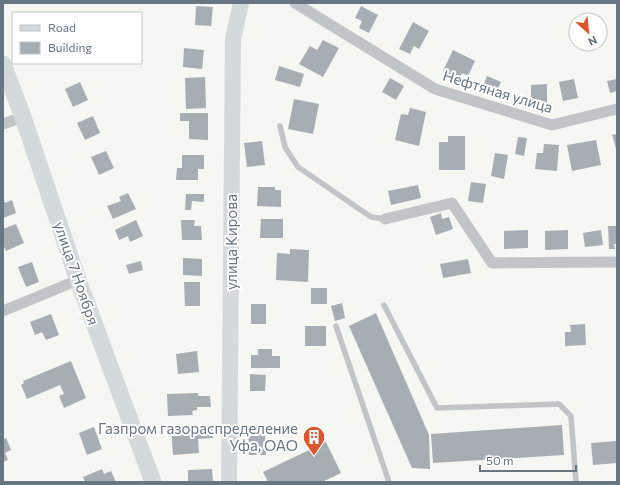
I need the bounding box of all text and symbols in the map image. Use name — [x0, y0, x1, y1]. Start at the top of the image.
legend — [12, 12, 142, 64]
north arrow — [568, 12, 608, 52]
text: Road — [48, 20, 76, 34]
text: N — [586, 34, 599, 49]
text: Building — [48, 40, 92, 54]
street label: Нефтяная улица — [441, 66, 555, 116]
street label: улица Кирова — [222, 194, 240, 290]
street label: улица 7 Ноября — [51, 219, 103, 327]
place label: Газпром газораспределение Уфа, ОАО — [98, 419, 298, 454]
building icon: Газпром газораспределение Уфа, ОАО — [301, 424, 327, 457]
scale bar — [480, 447, 576, 473]
text: 50 m — [486, 453, 514, 467]

